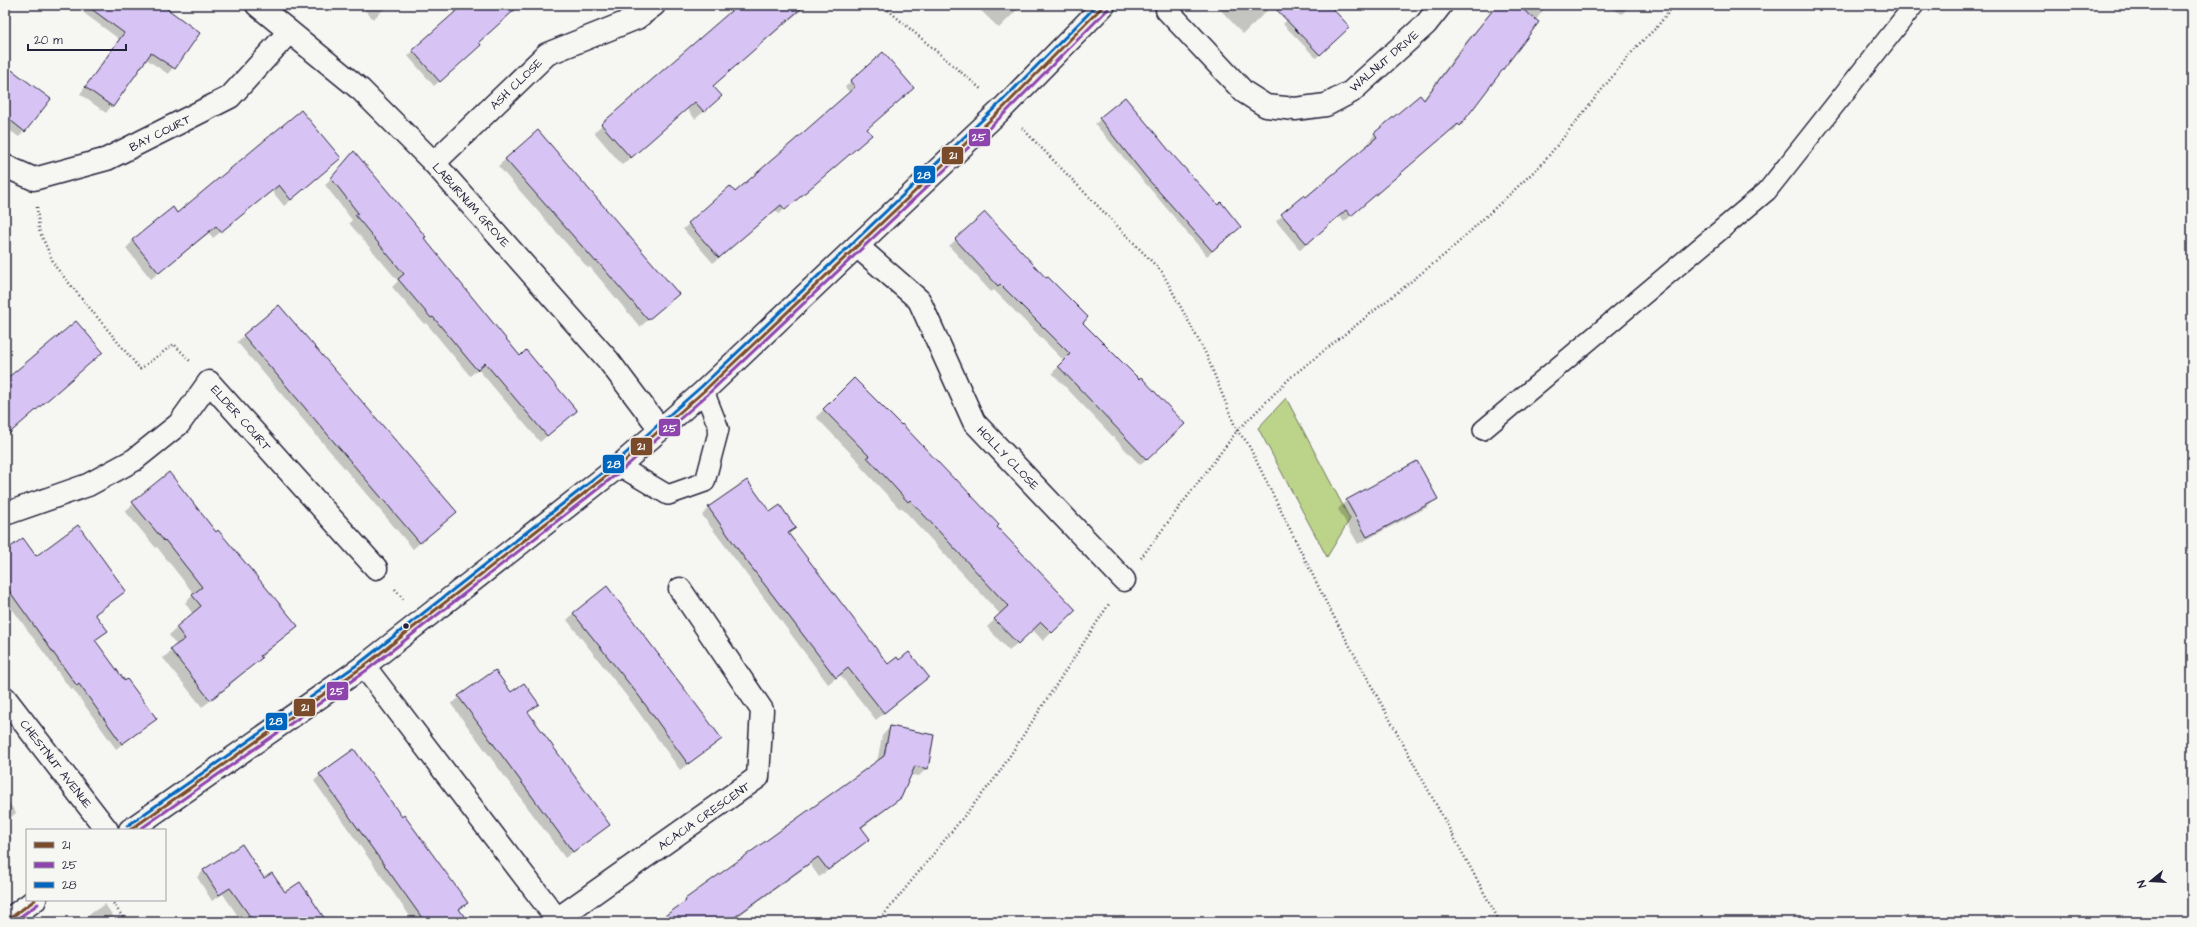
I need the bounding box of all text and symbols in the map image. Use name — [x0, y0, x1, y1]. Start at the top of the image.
scale bar — [28, 26, 126, 52]
street label: WALNUT DRIVE — [1346, 27, 1423, 96]
text: 20 m — [34, 32, 63, 49]
street label: ASH CLOSE — [486, 55, 546, 114]
street label: BAY COURT — [127, 110, 194, 156]
line badge: 25 — [968, 128, 991, 147]
text: 25 — [971, 130, 986, 145]
line badge: 21 — [941, 146, 964, 165]
text: 21 — [948, 148, 957, 163]
street label: LABURNUM GROVE — [428, 159, 513, 251]
line badge: 28 — [913, 165, 936, 184]
text: 28 — [916, 168, 932, 183]
street label: ELDER COURT — [207, 382, 275, 455]
line badge: 25 — [658, 418, 681, 437]
text: 25 — [662, 421, 677, 436]
street label: HOLLY CLOSE — [973, 423, 1043, 494]
line badge: 21 — [630, 437, 653, 456]
text: 21 — [636, 439, 645, 454]
line badge: 28 — [602, 454, 625, 474]
text: 28 — [606, 457, 622, 472]
unlabelled marker — [401, 621, 411, 631]
line badge: 25 — [326, 681, 349, 701]
text: 25 — [329, 684, 344, 699]
line badge: 21 — [293, 698, 316, 717]
text: 21 — [300, 700, 309, 715]
line badge: 28 — [265, 712, 288, 731]
text: 28 — [268, 714, 284, 729]
street label: CHESTNUT AVENUE — [16, 716, 96, 812]
street label: ACACIA CRESCENT — [655, 778, 754, 855]
legend — [26, 829, 166, 901]
text: 21 — [62, 837, 71, 854]
text: 25 — [62, 857, 78, 874]
north arrow — [2131, 861, 2171, 901]
text: 28 — [62, 877, 77, 894]
text: N — [2134, 878, 2150, 890]

